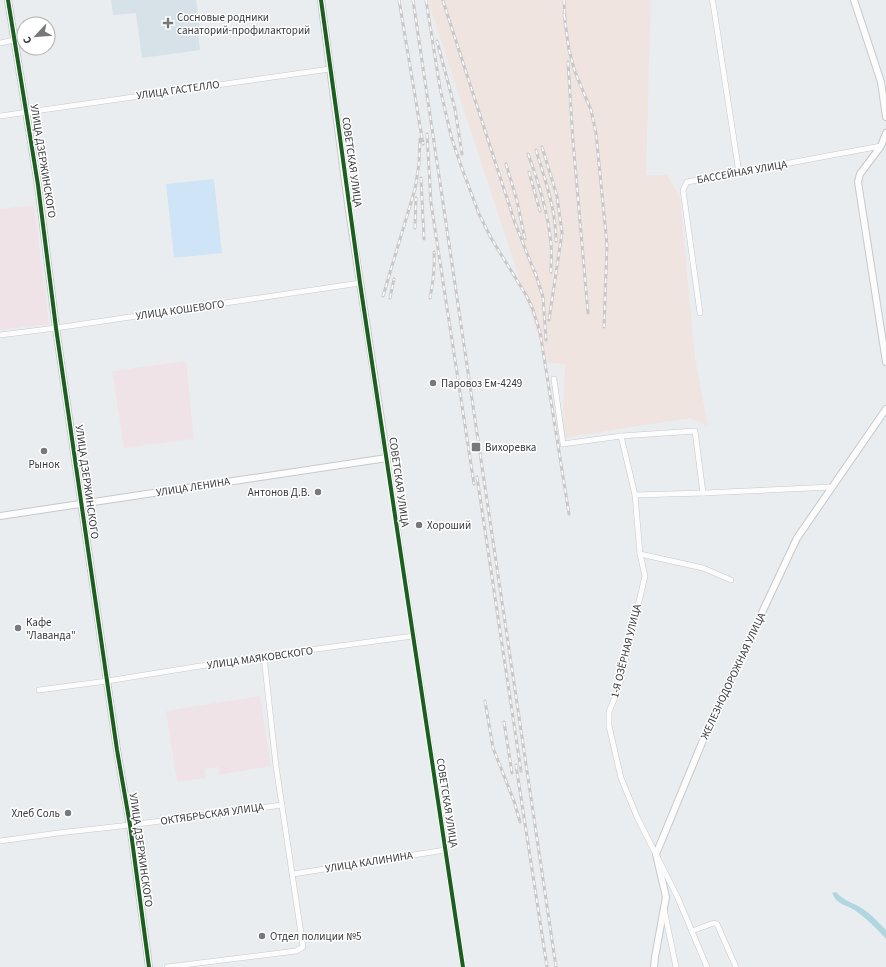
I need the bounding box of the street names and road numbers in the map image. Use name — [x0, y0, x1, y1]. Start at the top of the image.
street label: УЛИЦА ГАСТЕЛЛО — [135, 77, 221, 103]
street label: УЛИЦА ДЗЕРЖИНСКОГО — [27, 103, 59, 219]
street label: СОВЕТСКАЯ УЛИЦА — [338, 116, 366, 208]
street label: БАССЕЙНАЯ УЛИЦА — [696, 157, 788, 187]
street label: УЛИЦА КОШЕВОГО — [135, 296, 225, 324]
street label: УЛИЦА ДЗЕРЖИНСКОГО — [72, 424, 102, 540]
street label: СОВЕТСКАЯ УЛИЦА — [385, 436, 413, 528]
street label: УЛИЦА ЛЕНИНА — [155, 474, 231, 500]
street label: 1-Я ОЗЁРНАЯ УЛИЦА — [607, 603, 645, 699]
street label: ЖЕЛЕЗНОДОРОЖНАЯ УЛИЦА — [697, 610, 769, 742]
street label: УЛИЦА МАЯКОВСКОГО — [206, 643, 314, 673]
street label: СОВЕТСКАЯ УЛИЦА — [433, 757, 461, 849]
street label: УЛИЦА ДЗЕРЖИНСКОГО — [126, 792, 156, 908]
street label: ОКТЯБРЬСКАЯ УЛИЦА — [159, 799, 265, 829]
street label: УЛИЦА КАЛИНИНА — [324, 848, 414, 876]

